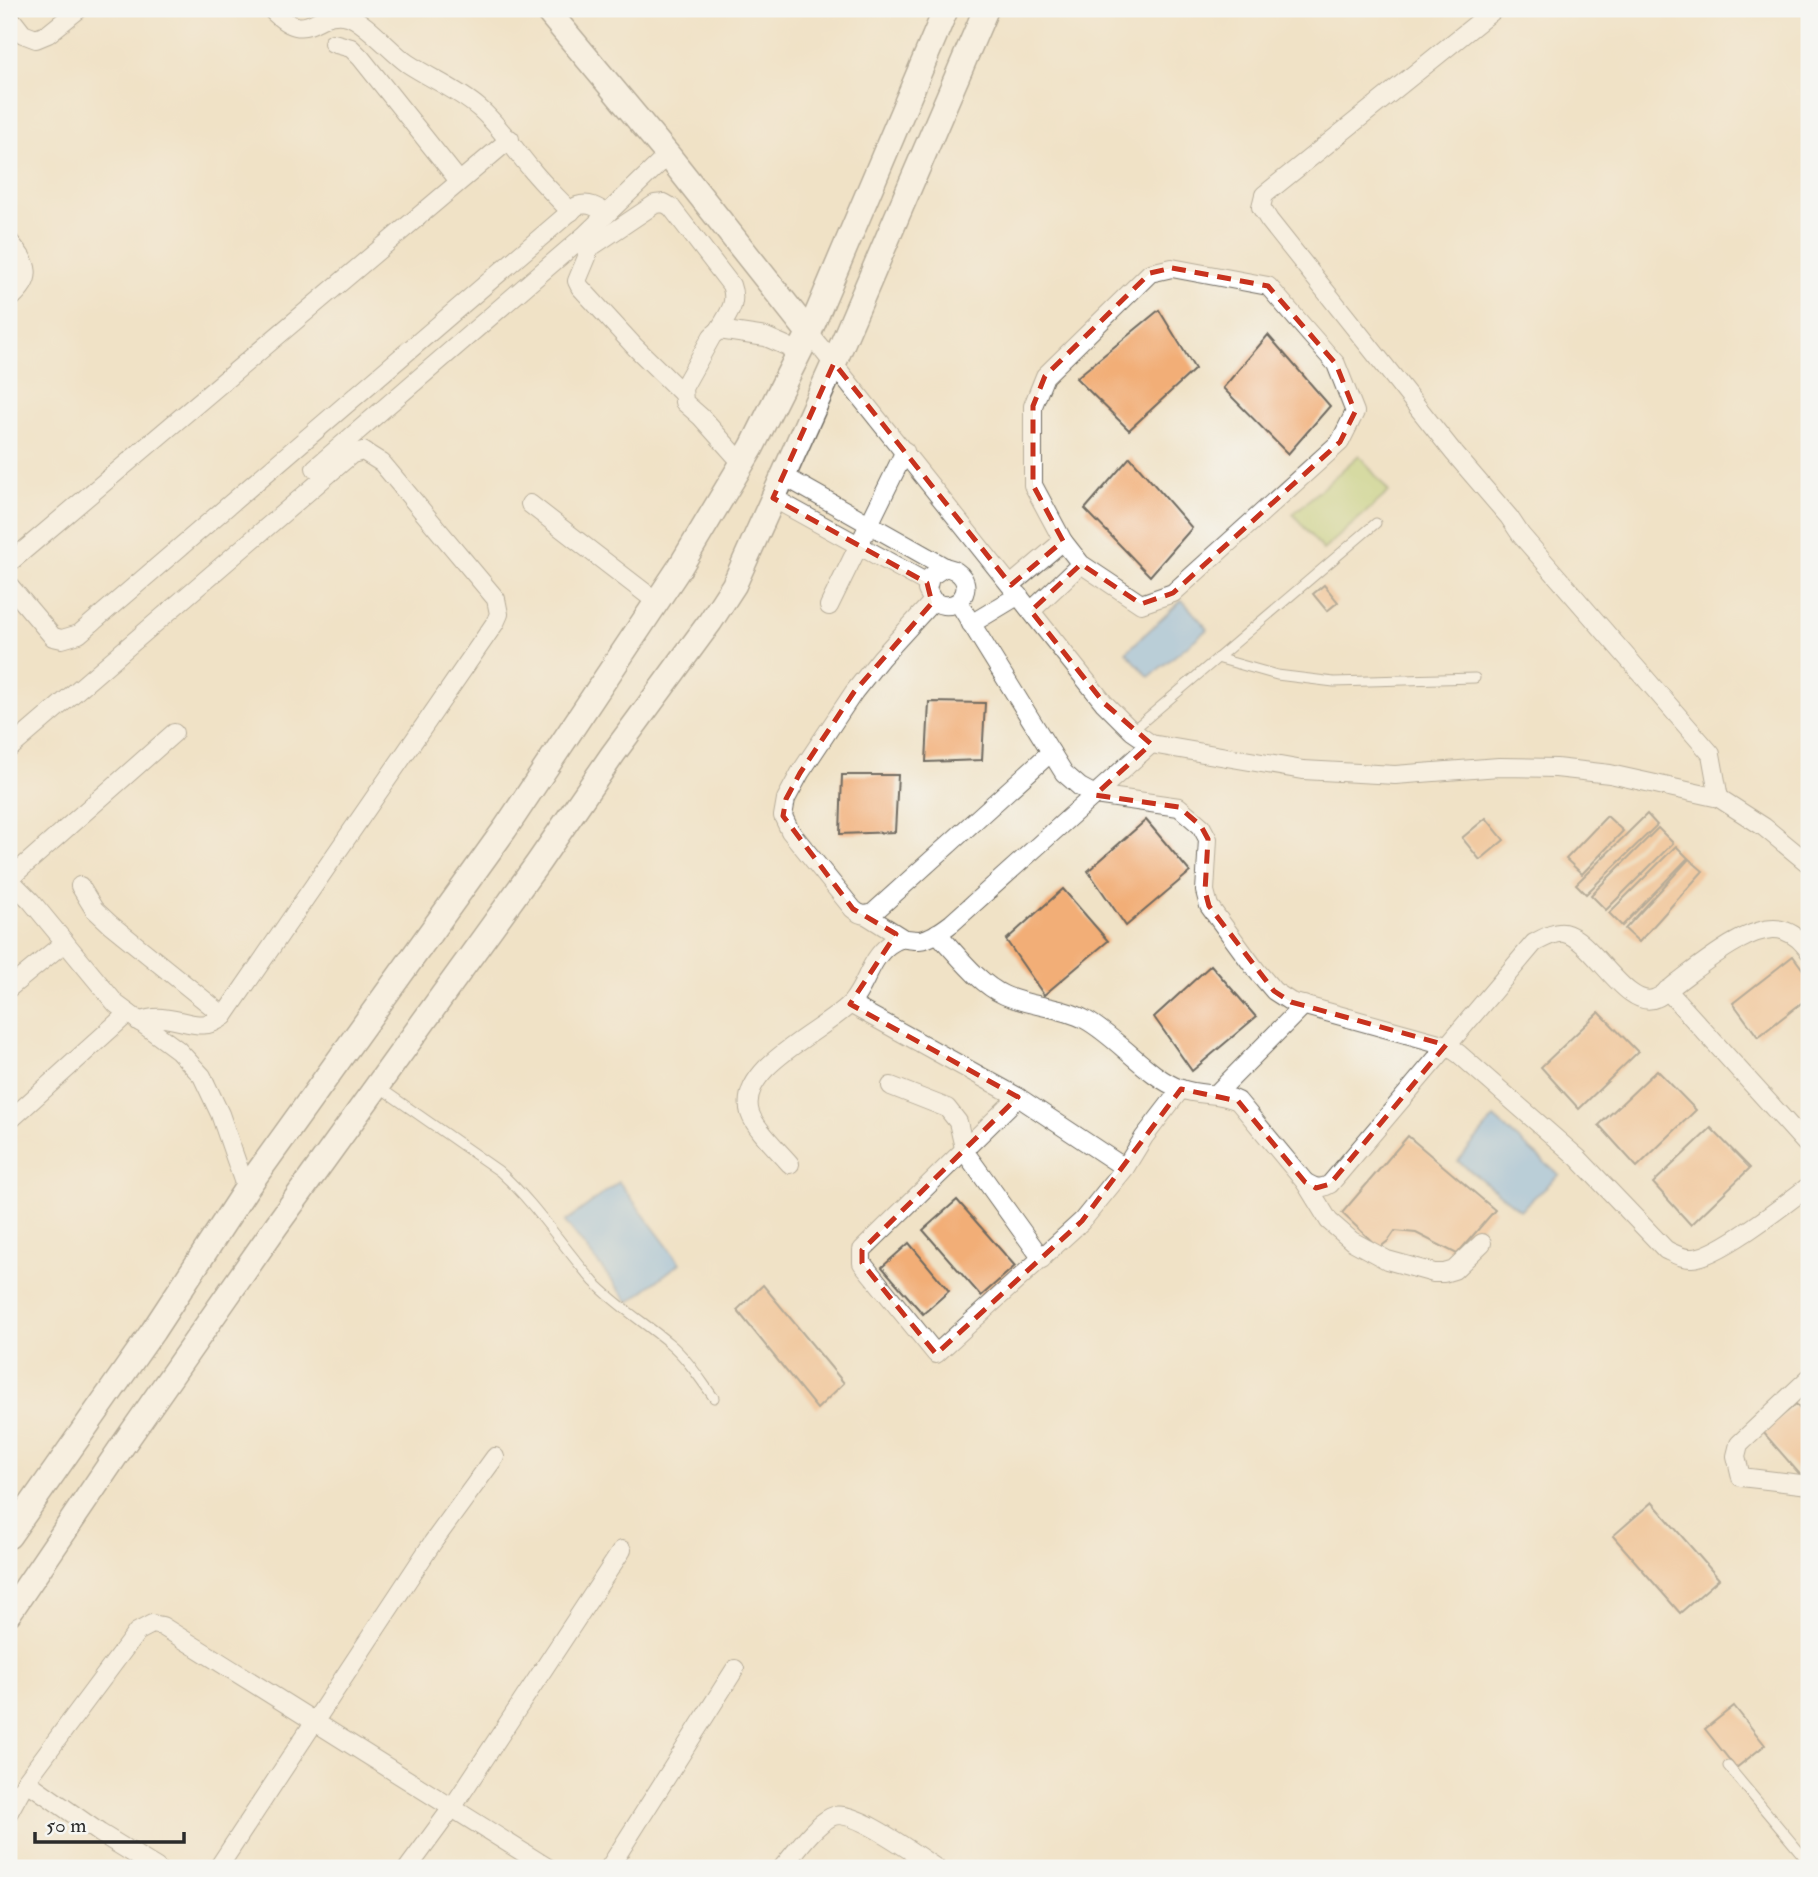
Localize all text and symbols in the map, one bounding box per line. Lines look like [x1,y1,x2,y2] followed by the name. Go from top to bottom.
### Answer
[35,1800,184,1844] scale bar
[46,1812,87,1839] text: 50 m

